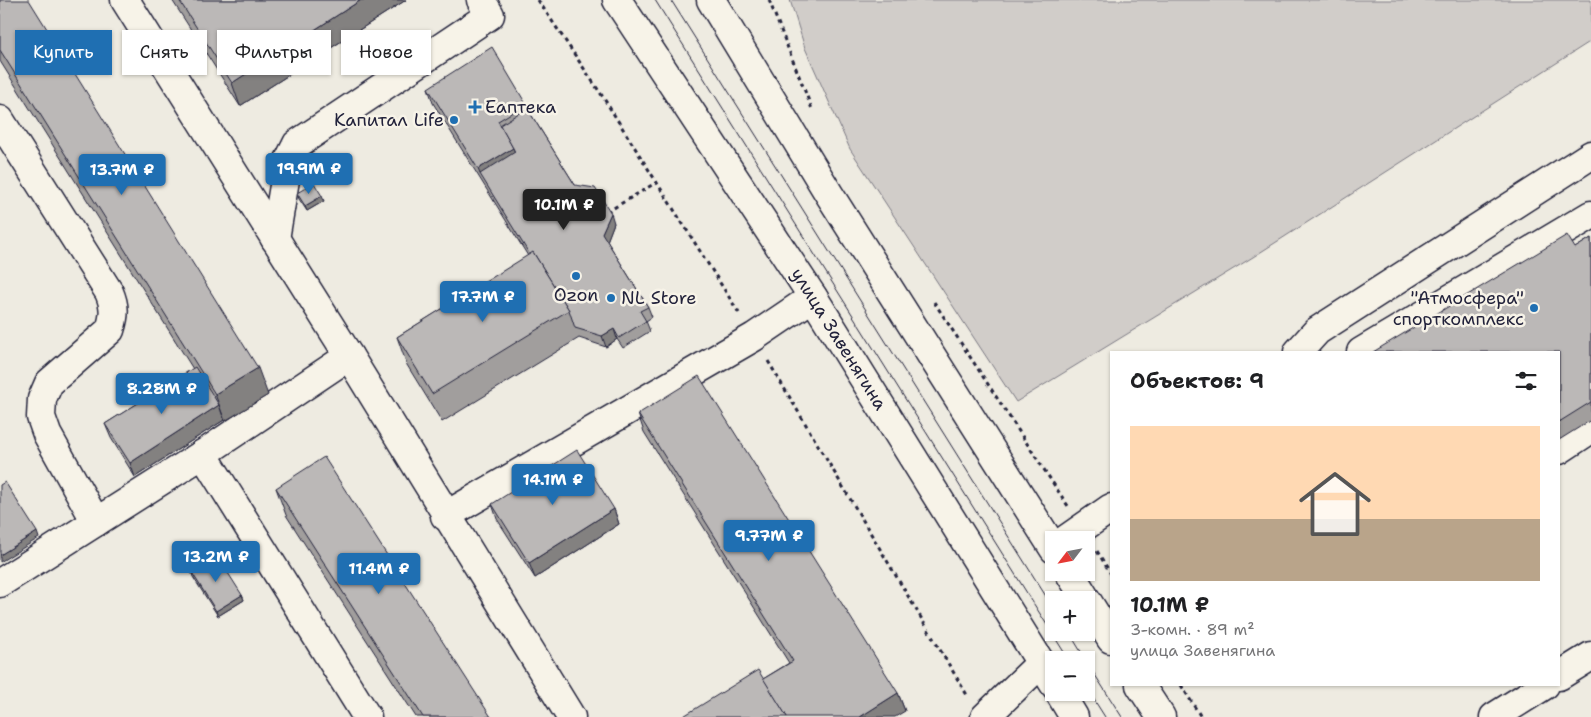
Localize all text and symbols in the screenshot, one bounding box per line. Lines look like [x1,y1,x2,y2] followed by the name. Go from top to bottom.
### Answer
[15,30,112,75] chip: Купить
[122,30,207,75] chip: Снять
[217,30,331,75] chip: Фильтры
[341,30,431,75] chip: Новое
[485,95,556,119] place label: Еаптека
[469,101,481,113] marker: Еаптека
[334,108,444,132] place label: Капитал Life
[448,114,460,126] marker: Капитал Life
[263,152,355,195] pin: 19.9M ₽
[76,154,168,196] pin: 13.7M ₽
[277,158,341,179] text: 19.9M ₽
[90,159,154,180] text: 13.7M ₽
[518,188,610,231] pin: 10.1M ₽
[534,194,594,215] text: 10.1M ₽
[786,263,892,415] street label: улица Завенягина
[570,270,582,282] marker: Ozon
[437,280,529,323] pin: 17.7M ₽
[554,283,598,307] place label: Ozon
[451,286,515,307] text: 17.7M ₽
[621,286,696,310] place label: NL Store
[1393,286,1524,331] place label: "Атмосфера" спорткомплекс
[605,292,617,304] marker: NL Store
[1528,302,1540,314] marker: "Атмосфера" спорткомплекс
[1130,367,1264,395] text: Объектов: 9
[1512,367,1540,395] icon: filters
[116,372,208,415] pin: 8.28M ₽
[127,378,197,399] text: 8.28M ₽
[1290,459,1380,549] icon: home
[507,464,599,506] pin: 14.1M ₽
[523,469,583,490] text: 14.1M ₽
[723,520,815,562] pin: 9.77M ₽
[735,525,803,546] text: 9.77M ₽
[1045,531,1095,581] north arrow
[1045,531,1095,701] map controls
[170,540,262,583] pin: 13.2M ₽
[183,546,249,567] text: 13.2M ₽
[333,552,425,595] pin: 11.4M ₽
[348,558,410,579] text: 11.4M ₽
[1045,591,1095,641] button: +
[1130,591,1209,619] text: 10.1M ₽
[1130,619,1255,640] text: 3-комн. · 89 m²
[1130,640,1275,661] text: улица Завенягина
[1045,651,1095,701] button: −

